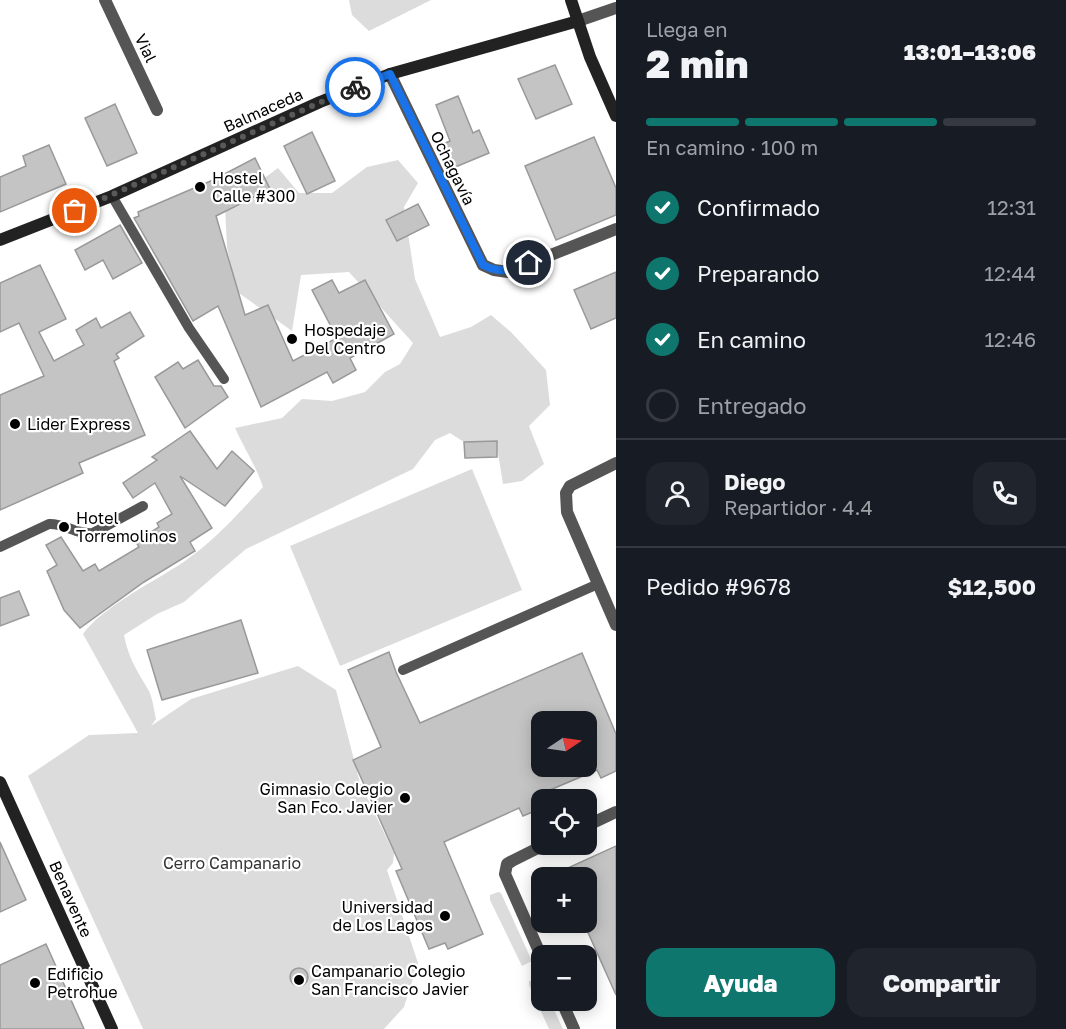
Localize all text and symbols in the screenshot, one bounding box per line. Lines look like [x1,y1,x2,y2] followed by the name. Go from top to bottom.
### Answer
[646,17,728,41] text: Llega en
[131,31,161,65] street label: Vial
[904,38,1036,65] text: 13:01–13:06
[646,40,749,87] text: 2 min
[325,57,385,117] courier
[339,71,372,104] icon: bike
[220,84,306,136] street label: Balmaceda
[426,128,480,208] street label: Ochagavía
[646,135,818,159] text: En camino · 100 m
[212,168,295,206] place label: Hostel Calle #300
[193,180,207,194] marker: Hostel Calle #300
[49,185,100,236] pin
[646,191,679,224] icon: check
[58,194,91,227] icon: bag
[697,194,820,221] text: Confirmado
[987,195,1036,219] text: 12:31
[503,237,554,288] pin
[512,246,545,279] icon: home
[646,257,679,290] icon: check
[697,260,820,287] text: Preparando
[984,261,1036,285] text: 12:44
[304,320,386,358] place label: Hospedaje Del Centro
[646,323,679,356] icon: check
[697,326,806,353] text: En camino
[984,327,1036,351] text: 12:46
[285,332,299,346] marker: Hospedaje Del Centro
[697,392,806,419] text: Entregado
[27,414,131,434] place label: Lider Express
[8,417,22,431] marker: Lider Express
[646,462,709,525] button: person
[973,462,1036,525] button: phone
[724,468,785,495] text: Diego
[724,495,873,519] text: Repartidor · 4.4
[76,508,177,546] place label: Hotel Torremolinos
[57,520,71,534] marker: Hotel Torremolinos
[646,573,791,600] text: Pedido #9678
[947,573,1036,600] text: $12,500
[531,711,597,777] north arrow
[531,711,597,1011] map controls
[260,779,393,817] place label: Gimnasio Colegio San Fco. Javier
[531,789,597,855] button: locate
[398,791,412,805] marker: Gimnasio Colegio San Fco. Javier
[163,853,301,873] park label: Cerro Campanario
[45,858,97,940] street label: Benavente
[531,867,597,933] button: +
[333,897,433,935] place label: Universidad de Los Lagos
[438,909,452,923] marker: Universidad de Los Lagos
[531,945,597,1011] button: −
[646,948,835,1017] button: Ayuda
[847,948,1036,1017] button: Compartir
[311,961,469,999] place label: Campanario Colegio San Francisco Javier
[47,964,117,1002] place label: Edificio Petrohue
[292,973,306,987] marker: Campanario Colegio San Francisco Javier
[28,976,42,990] marker: Edificio Petrohue

